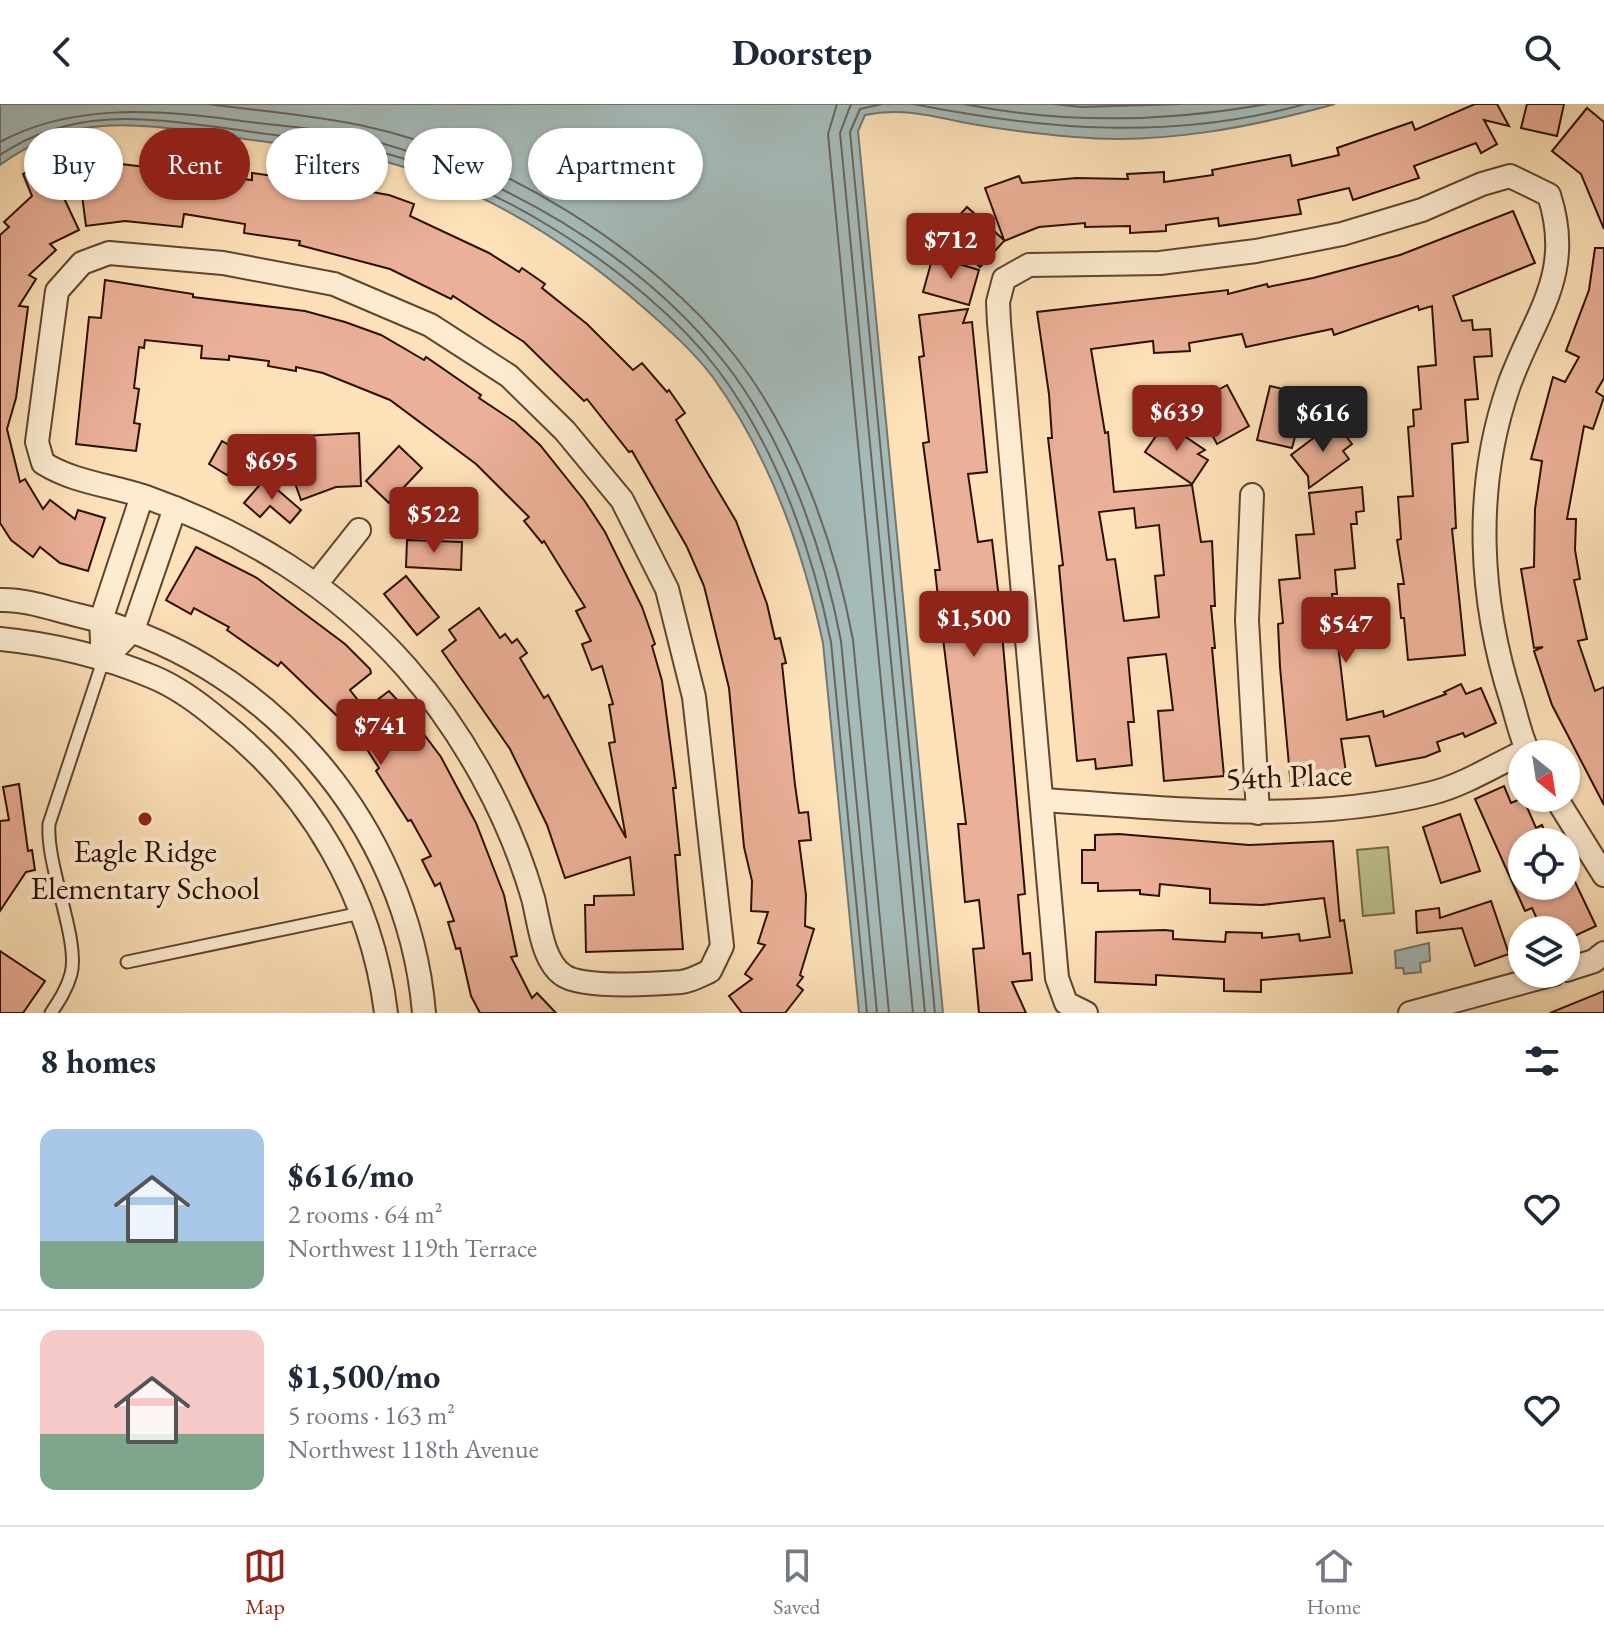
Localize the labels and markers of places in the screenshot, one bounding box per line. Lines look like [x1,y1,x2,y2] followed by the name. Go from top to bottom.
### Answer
[904,213,998,281] pin: $712
[1130,385,1224,453] pin: $639
[1276,386,1370,454] pin: $616
[225,434,319,502] pin: $695
[387,487,481,555] pin: $522
[909,591,1039,659] pin: $1,500
[1299,597,1393,665] pin: $547
[334,699,428,767] pin: $741
[136,810,154,828] marker: Eagle Ridge Elementary School
[30,830,260,909] place label: Eagle Ridge Elementary School

